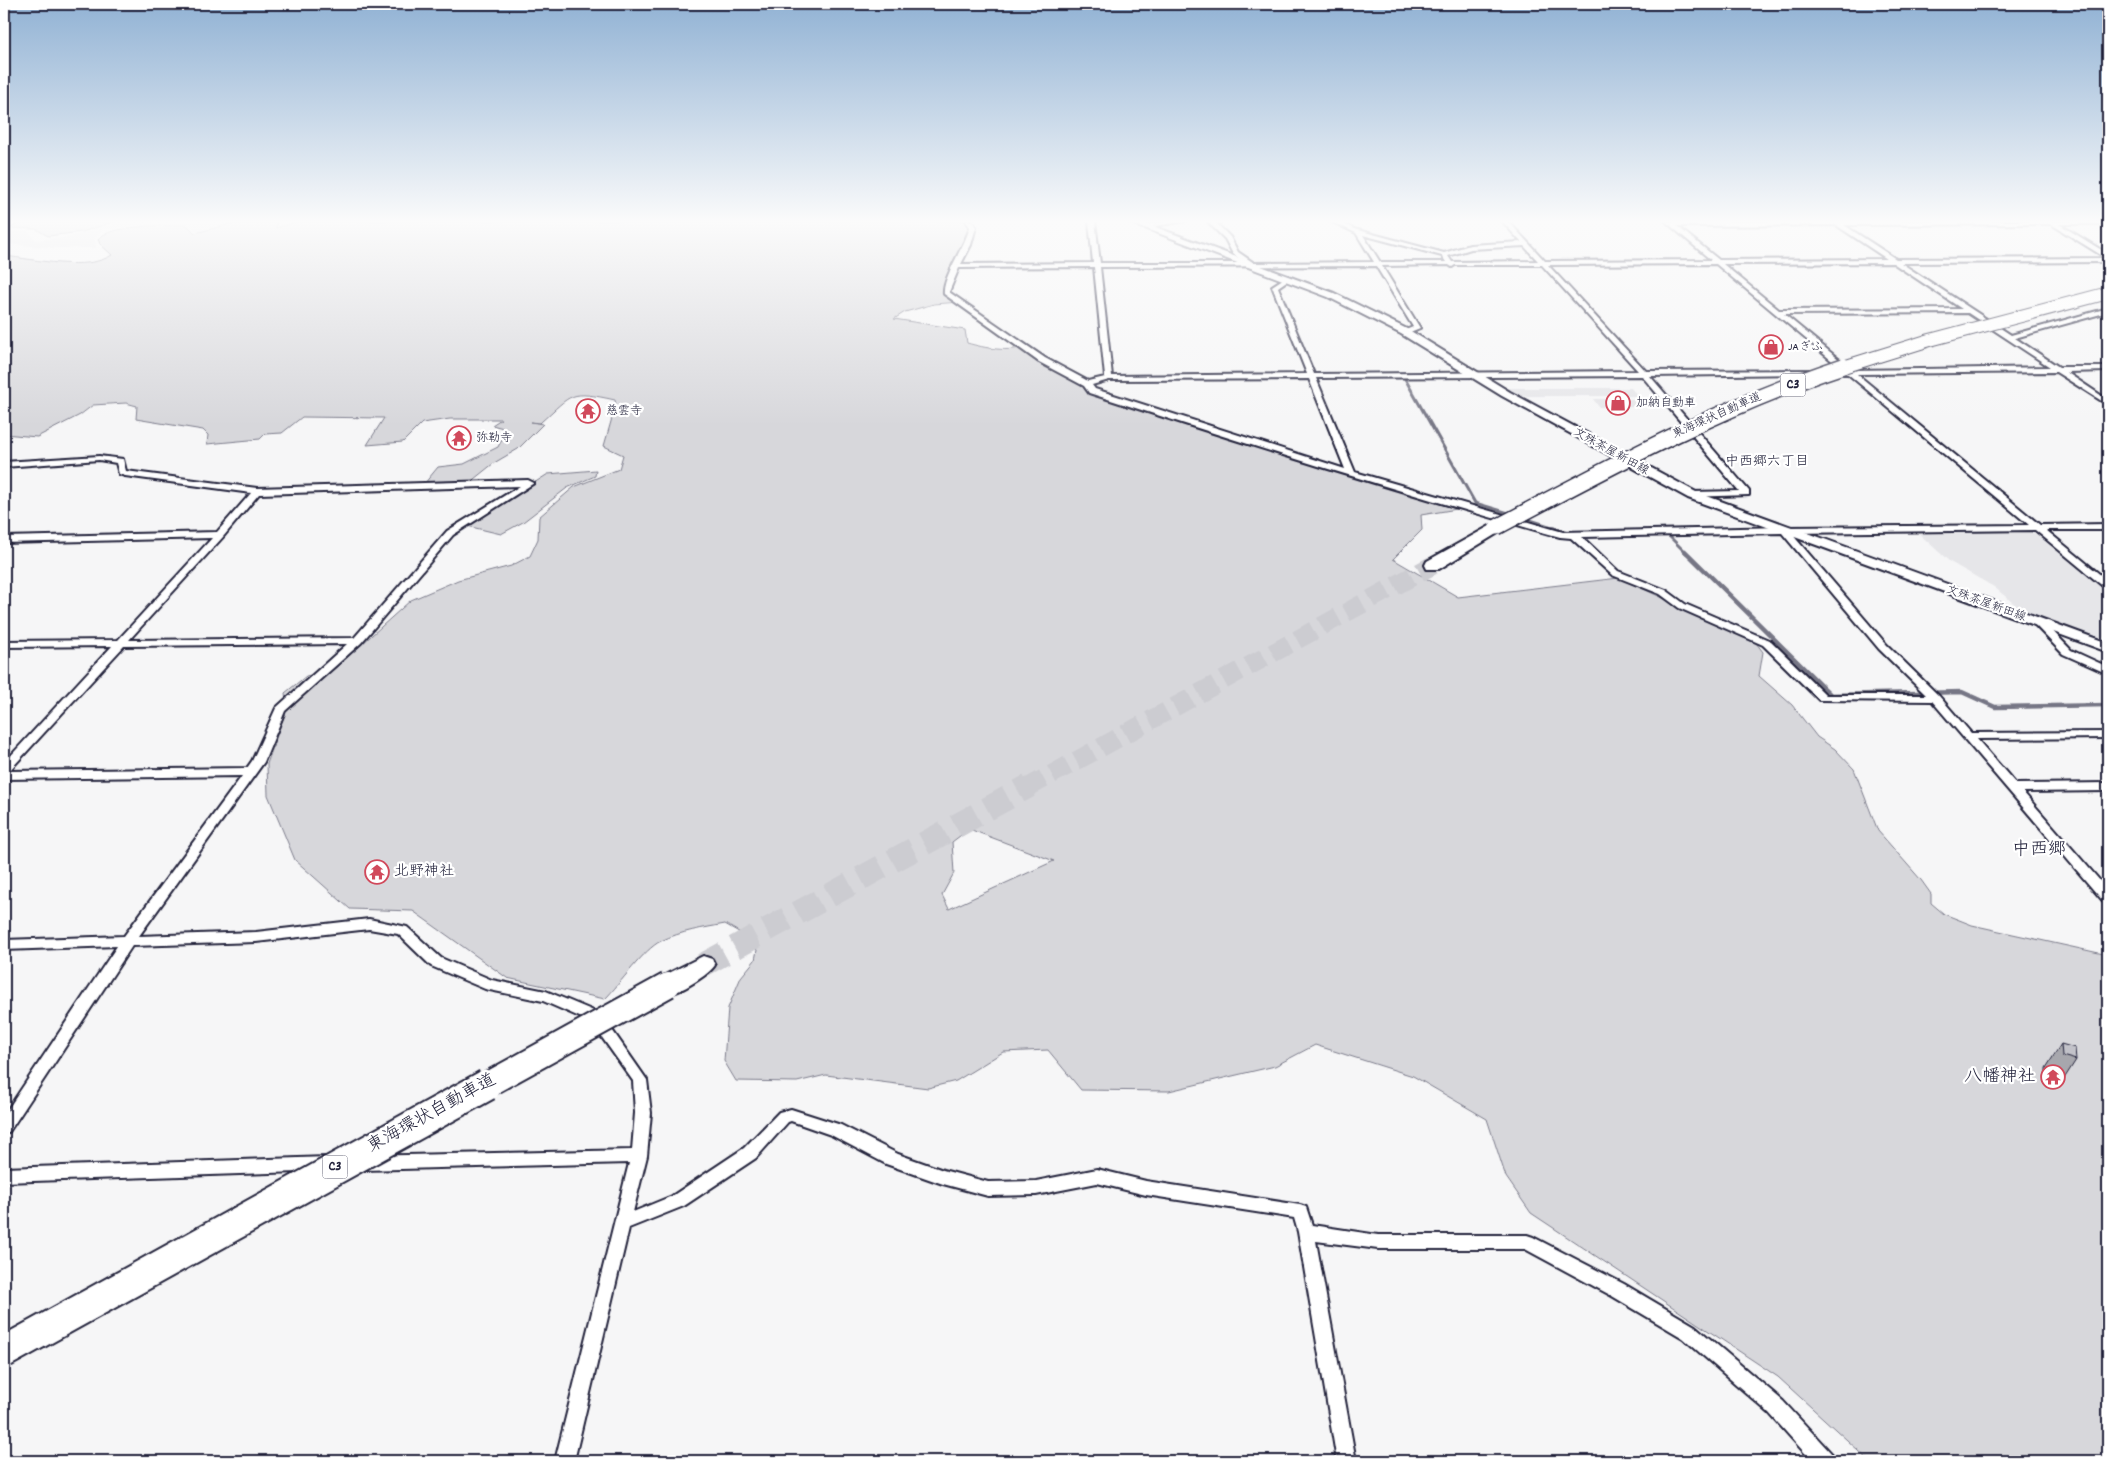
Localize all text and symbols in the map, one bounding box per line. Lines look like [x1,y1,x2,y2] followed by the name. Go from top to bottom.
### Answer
[1758,334,1784,360] shop icon: JAぎふ
[1788,339,1823,356] place label: JAぎふ
[1780,374,1806,396] road number: C3
[1670,389,1764,443] street label: 東海環状自動車道
[1605,390,1631,416] shop icon: 加納自動車
[1636,395,1696,412] place label: 加納自動車
[575,398,601,424] temple icon: 慈雲寺
[606,403,642,420] place label: 慈雲寺
[1570,424,1652,480] street label: 文殊茶屋新田線
[446,425,472,451] temple icon: 弥勒寺
[476,430,512,447] place label: 弥勒寺
[1725,452,1809,472] district label: 中西郷六丁目
[1944,582,2028,626] street label: 文殊茶屋新田線
[2012,838,2066,863] district label: 中西郷
[364,859,390,885] temple icon: 北野神社
[394,861,454,883] place label: 北野神社
[2040,1064,2066,1090] temple icon: 八幡神社
[1964,1065,2036,1090] place label: 八幡神社
[363,1068,501,1160] street label: 東海環状自動車道
[322,1156,348,1178] road number: C3

